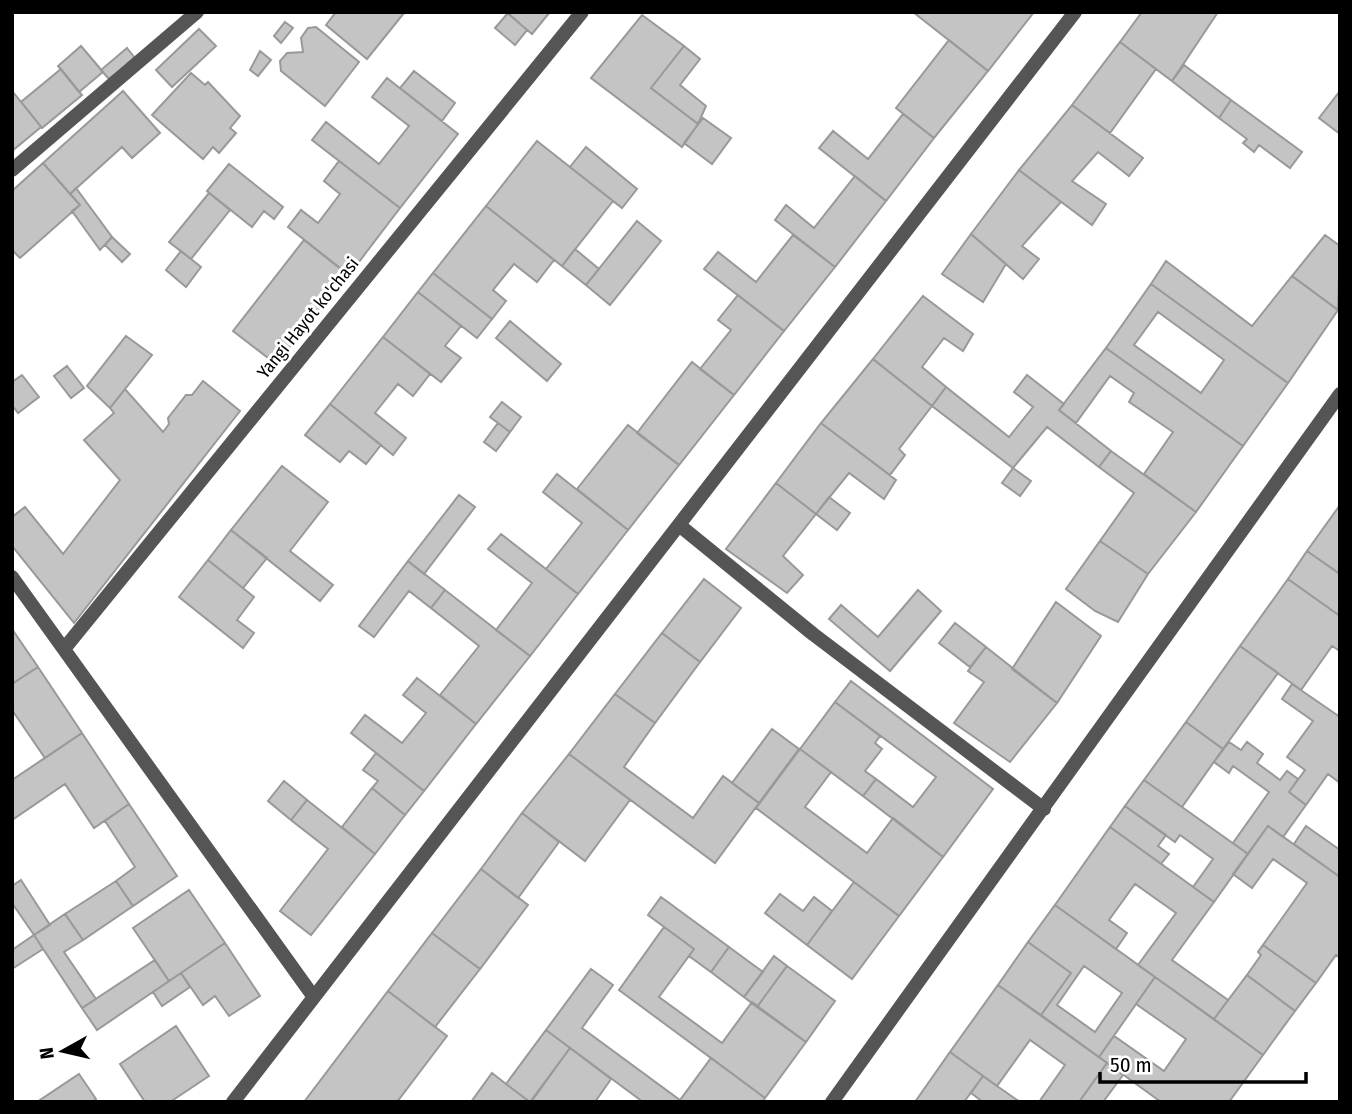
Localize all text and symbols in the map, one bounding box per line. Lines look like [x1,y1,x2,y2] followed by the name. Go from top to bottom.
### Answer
[253,253,363,383] street label: Yangi Hayot ko'chasi
[28,1016,98,1086] north arrow
[1100,1040,1306,1084] scale bar
[34,1046,59,1061] text: N
[1110,1052,1152,1078] text: 50 m

